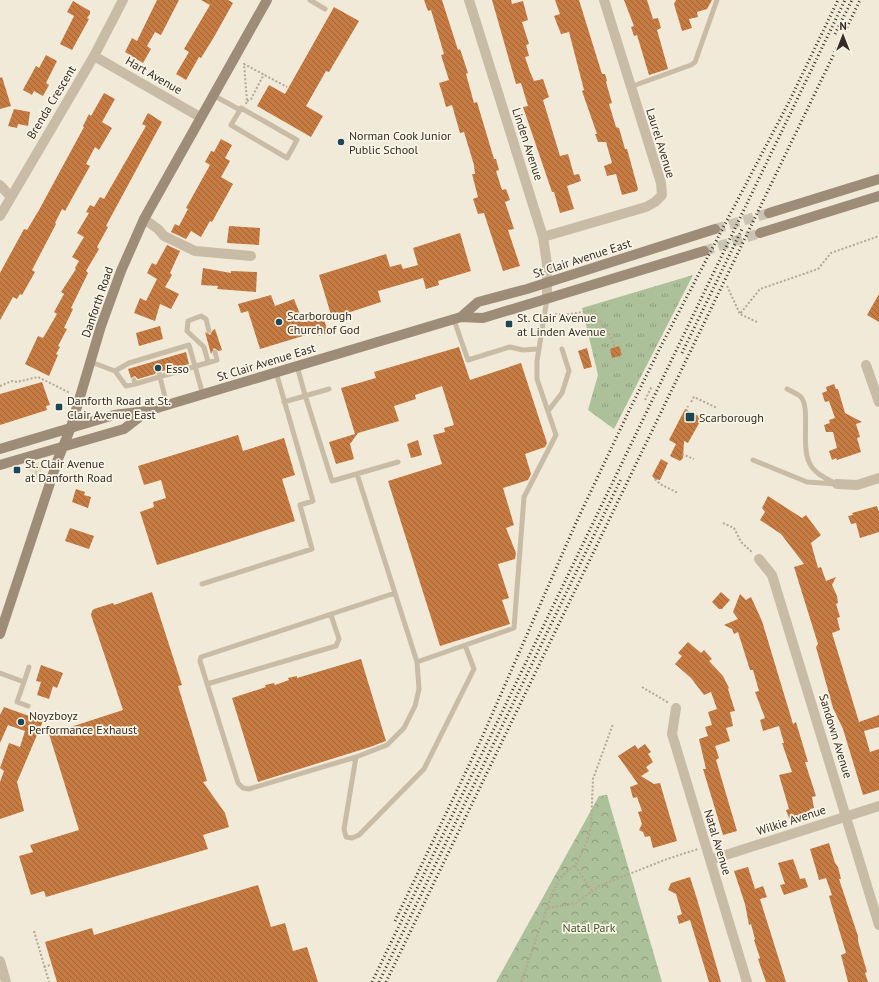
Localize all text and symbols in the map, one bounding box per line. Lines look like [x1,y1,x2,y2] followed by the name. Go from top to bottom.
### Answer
[823,16,863,56] north arrow
[839,19,847,33] text: N
[123,53,185,97] street label: Hart Avenue
[23,63,79,141] street label: Brenda Crescent
[509,106,547,182] street label: Linden Avenue
[643,106,679,180] street label: Laurel Avenue
[349,128,451,157] place label: Norman Cook Junior Public School
[336,137,346,147] marker: Norman Cook Junior Public School
[531,235,633,281] street label: St Clair Avenue East
[78,264,116,340] street label: Danforth Road
[287,308,360,337] place label: Scarborough Church of God
[517,310,606,339] place label: St. Clair Avenue at Linden Avenue
[274,317,284,327] marker: Scarborough Church of God
[504,319,514,329] marker: St. Clair Avenue at Linden Avenue
[215,340,317,384] street label: St Clair Avenue East
[166,361,189,376] place label: Esso
[153,363,163,373] marker: Esso
[67,393,171,422] place label: Danforth Road at St. Clair Avenue East
[54,402,64,412] marker: Danforth Road at St. Clair Avenue East
[699,410,764,425] place label: Scarborough
[684,411,696,423] marker: Scarborough
[25,456,112,485] place label: St. Clair Avenue at Danforth Road
[12,465,22,475] marker: St. Clair Avenue at Danforth Road
[816,692,856,780] street label: Sandown Avenue
[29,708,137,737] place label: Noyzboyz Performance Exhaust
[16,717,26,727] marker: Noyzboyz Performance Exhaust
[754,802,828,838] street label: Wilkie Avenue
[701,807,735,877] street label: Natal Avenue
[563,920,616,935] park label: Natal Park

